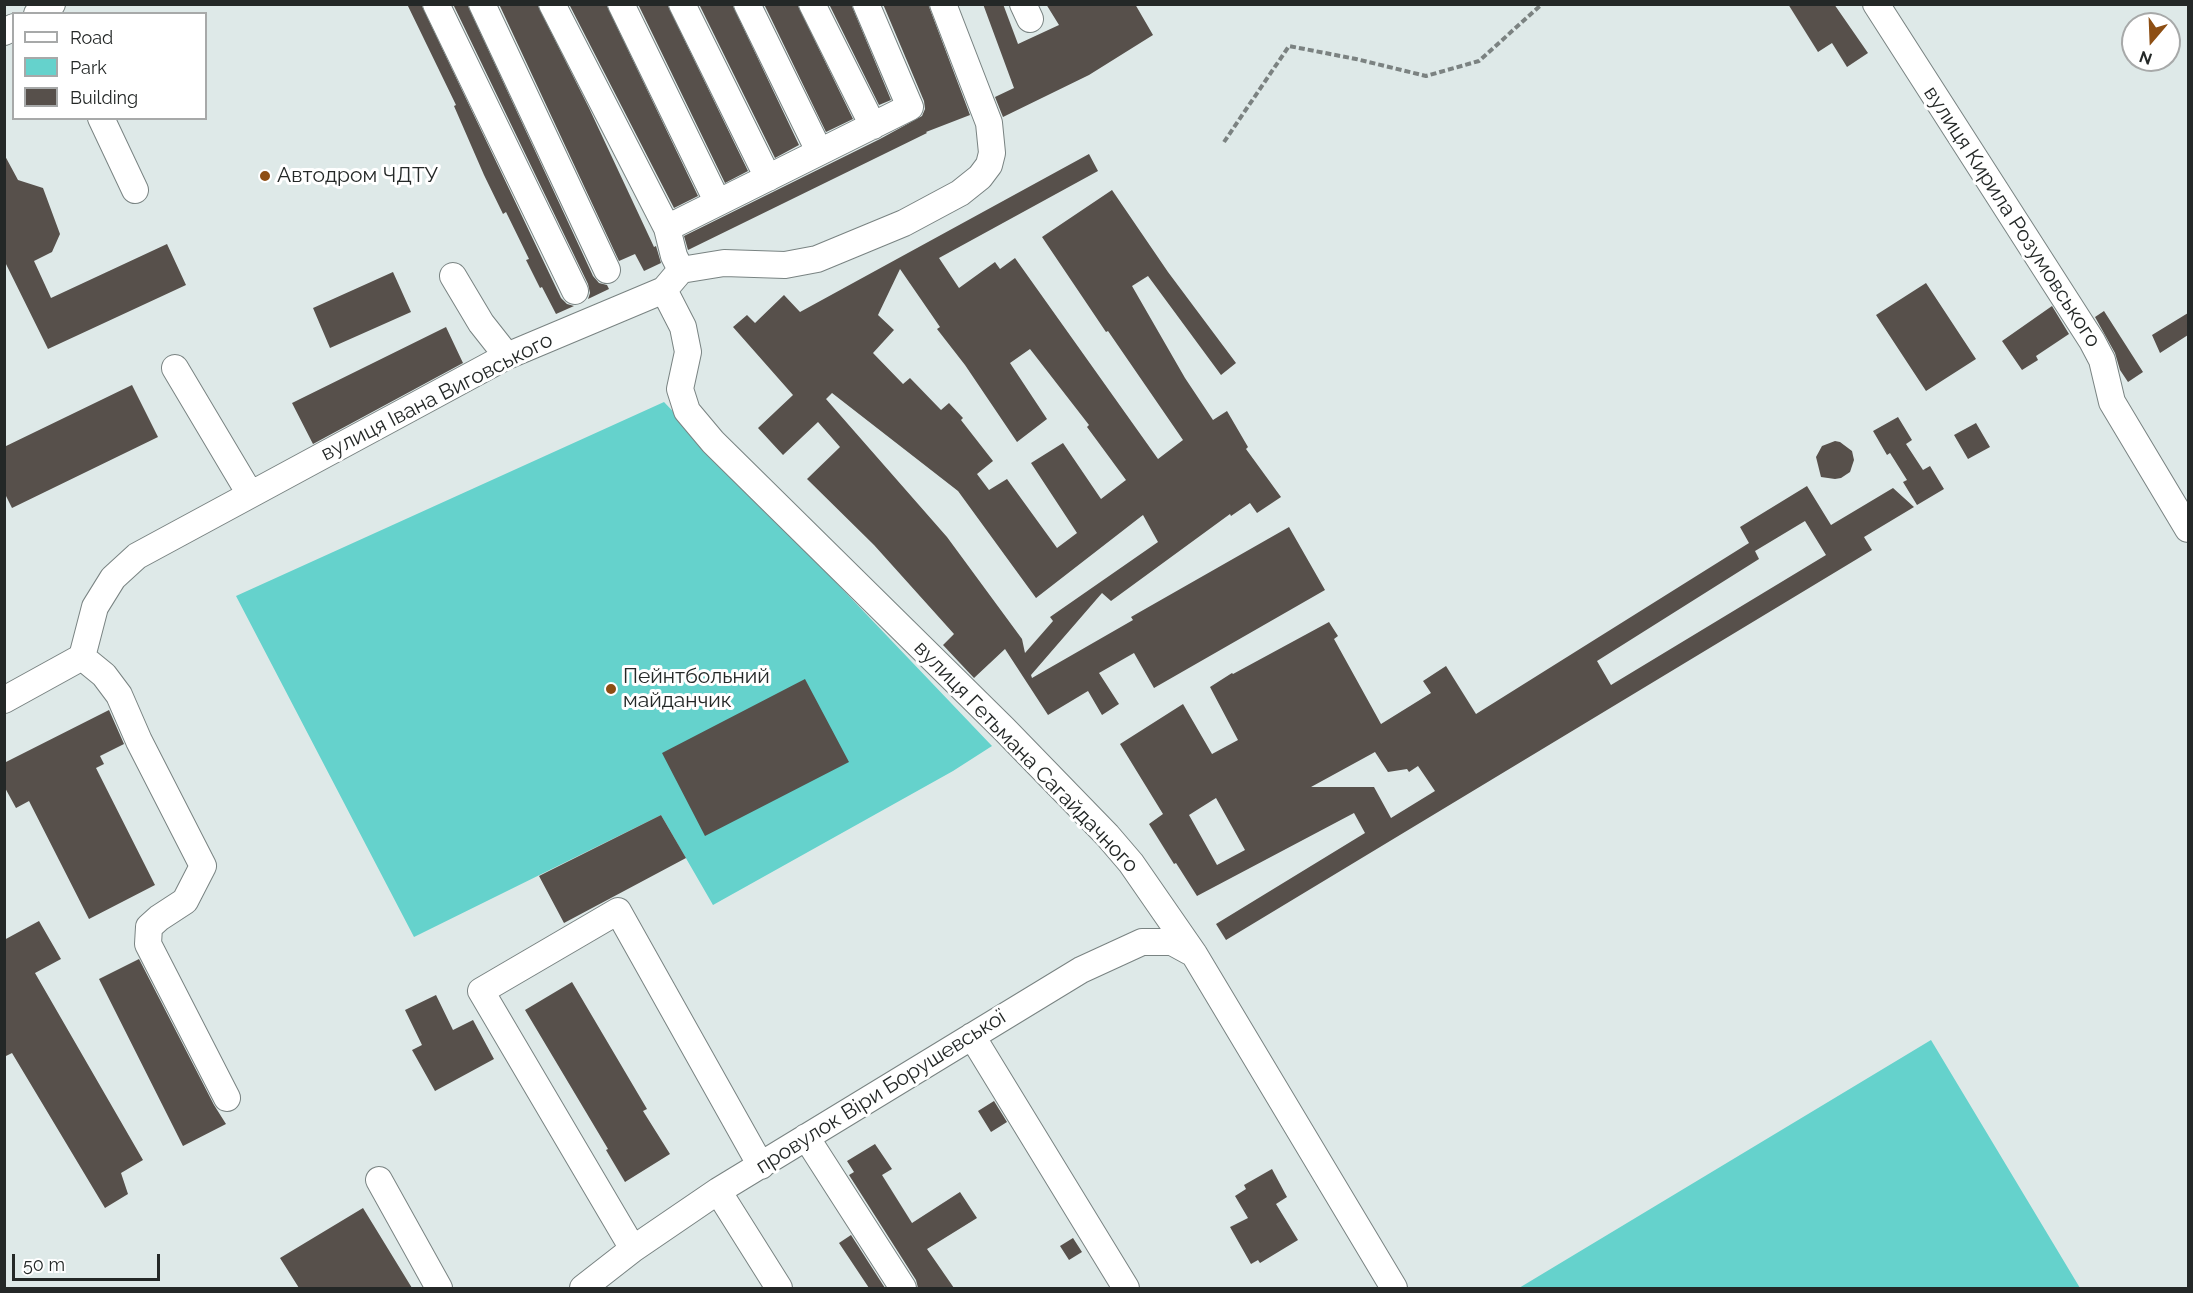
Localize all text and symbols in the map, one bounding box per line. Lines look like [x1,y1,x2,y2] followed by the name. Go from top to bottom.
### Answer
[12,12,207,120] legend
[2121,12,2181,72] north arrow
[70,27,113,48] text: Road
[2137,47,2154,69] text: N
[70,57,107,78] text: Park
[1918,82,2106,352] street label: вулиця Кирила Розумовського
[70,87,138,108] text: Building
[277,163,438,189] place label: Автодром ЧДТУ
[258,169,272,183] marker: Автодром ЧДТУ
[317,328,557,466] street label: вулиця Івана Виговського
[908,636,1144,878] street label: вулиця Гетьмана Сагайдачного
[623,664,770,714] place label: Пейнтбольний майданчик
[604,682,618,696] marker: Пейнтбольний майданчик
[751,1005,1011,1179] street label: провулок Віри Борушевської
[15,1242,164,1280] scale bar
[23,1254,65,1275] text: 50 m

